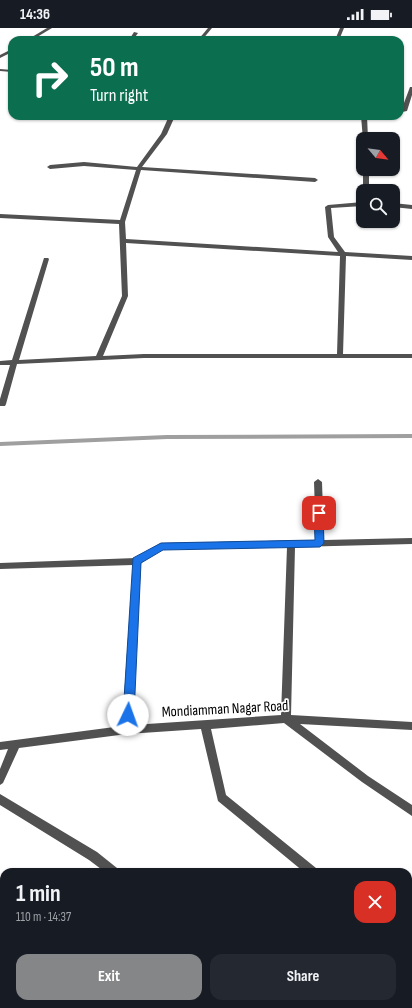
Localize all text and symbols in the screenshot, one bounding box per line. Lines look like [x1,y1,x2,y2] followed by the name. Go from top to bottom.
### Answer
[20,5,50,24] text: 14:36
[90,51,139,84] text: 50 m
[24,52,76,104] icon: right
[90,85,148,106] text: Turn right
[356,132,400,176] north arrow
[356,132,400,228] map controls
[356,184,400,228] button: search
[302,496,336,530] pin
[308,502,330,524] icon: arrive
[107,694,149,736] position arrow
[161,696,289,722] street label: Mondiamman Nagar Road
[16,879,61,908] text: 1 min
[354,881,396,923] button: close
[16,909,71,925] text: 110 m · 14:37
[16,954,202,1000] button: Exit
[210,954,396,1000] button: Share

